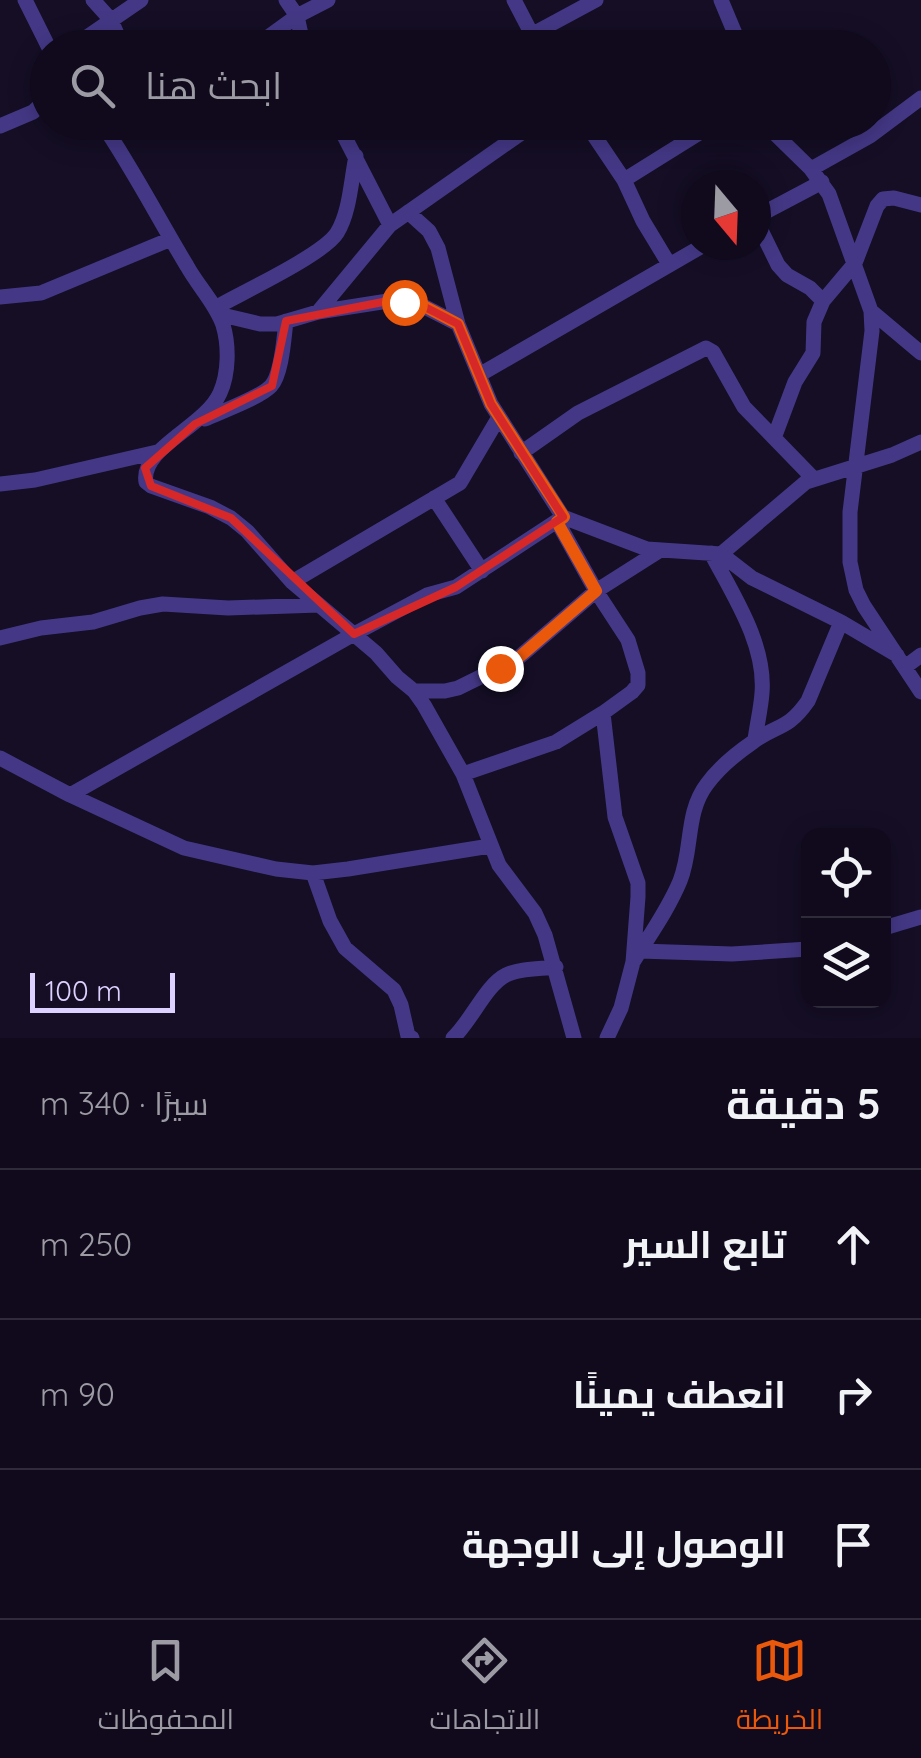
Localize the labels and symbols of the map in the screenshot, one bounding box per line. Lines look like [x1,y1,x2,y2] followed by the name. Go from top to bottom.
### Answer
[681,170,771,260] north arrow
[382,280,428,326] route start
[478,646,524,692] route end
[30,968,175,1013] scale bar

